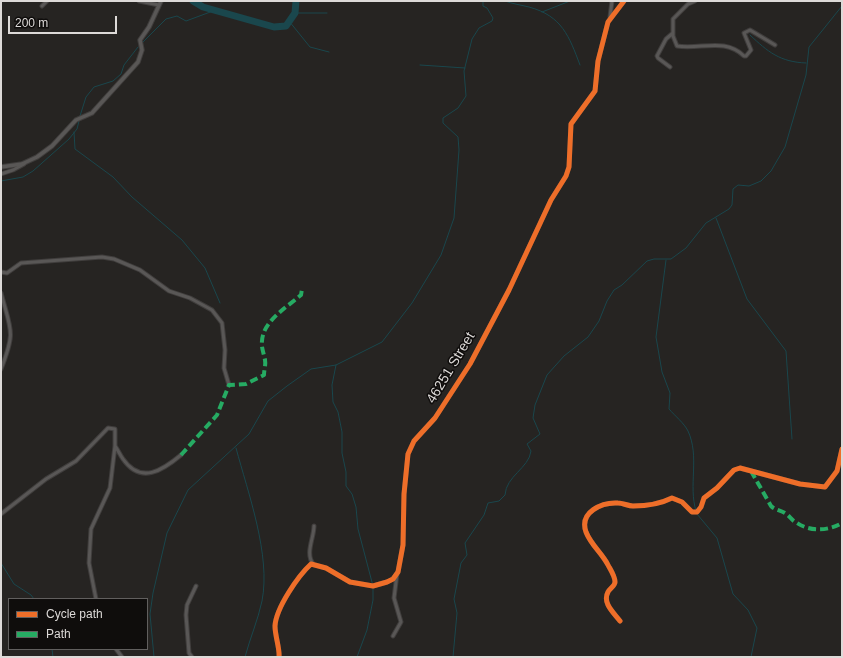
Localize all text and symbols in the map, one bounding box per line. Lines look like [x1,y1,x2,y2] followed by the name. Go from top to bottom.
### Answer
[10,8,119,34] scale bar
[15,16,48,30] text: 200 m
[423,329,479,407] street label: 46251 Street
[8,598,148,650] legend
[46,607,103,621] text: Cycle path
[46,627,71,641] text: Path

